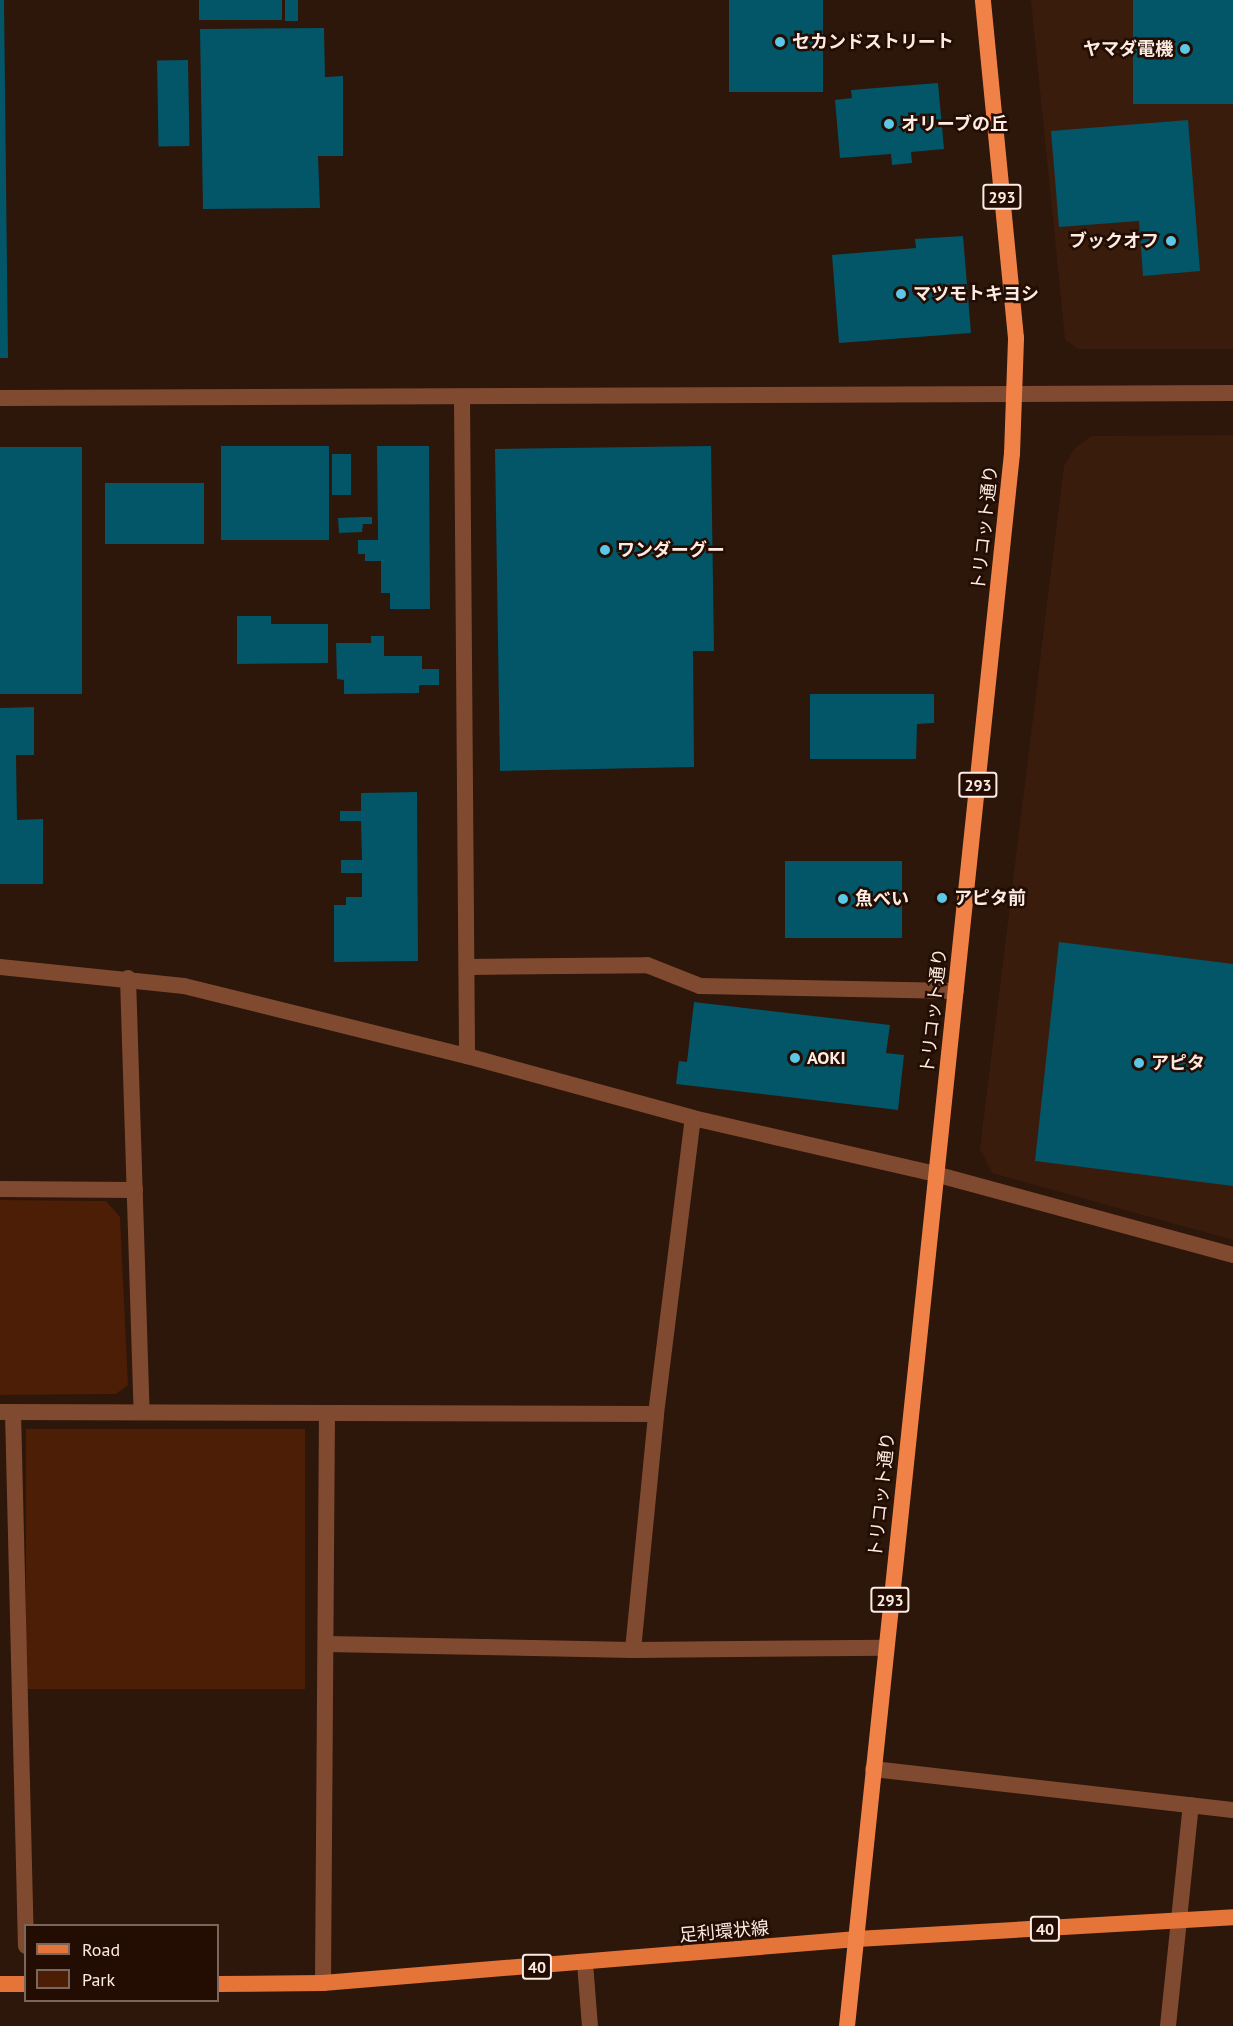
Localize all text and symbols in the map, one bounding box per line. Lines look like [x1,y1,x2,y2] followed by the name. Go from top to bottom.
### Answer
[792,31,954,53] place label: セカンドストリート
[773,35,787,49] marker: セカンドストリート
[1083,38,1173,60] place label: ヤマダ電機
[1178,42,1192,56] marker: ヤマダ電機
[901,113,1009,135] place label: オリーブの丘
[882,117,896,131] marker: オリーブの丘
[981,184,1023,210] road number: 293
[1069,230,1159,252] place label: ブックオフ
[1164,234,1178,248] marker: ブックオフ
[913,283,1039,305] place label: マツモトキヨシ
[894,287,908,301] marker: マツモトキヨシ
[968,464,1002,592] street label: トリコット通り
[617,539,725,561] place label: ワンダーグー
[598,543,612,557] marker: ワンダーグー
[957,772,999,798] road number: 293
[954,887,1026,909] place label: アピタ前
[855,888,909,910] place label: 魚べい
[935,891,949,905] marker: アピタ前
[836,892,850,906] marker: 魚べい
[917,947,951,1075] street label: トリコット通り
[807,1047,846,1069] place label: AOKI
[788,1051,802,1065] marker: AOKI
[1151,1052,1205,1074] place label: アピタ
[1132,1056,1146,1070] marker: アピタ
[865,1431,899,1559] street label: トリコット通り
[869,1587,911,1613] road number: 293
[1028,1916,1062,1942] road number: 40
[678,1917,770,1947] street label: 足利環状線
[24,1924,219,2002] legend
[82,1938,120,1961] text: Road
[520,1954,554,1980] road number: 40
[82,1968,115,1991] text: Park

